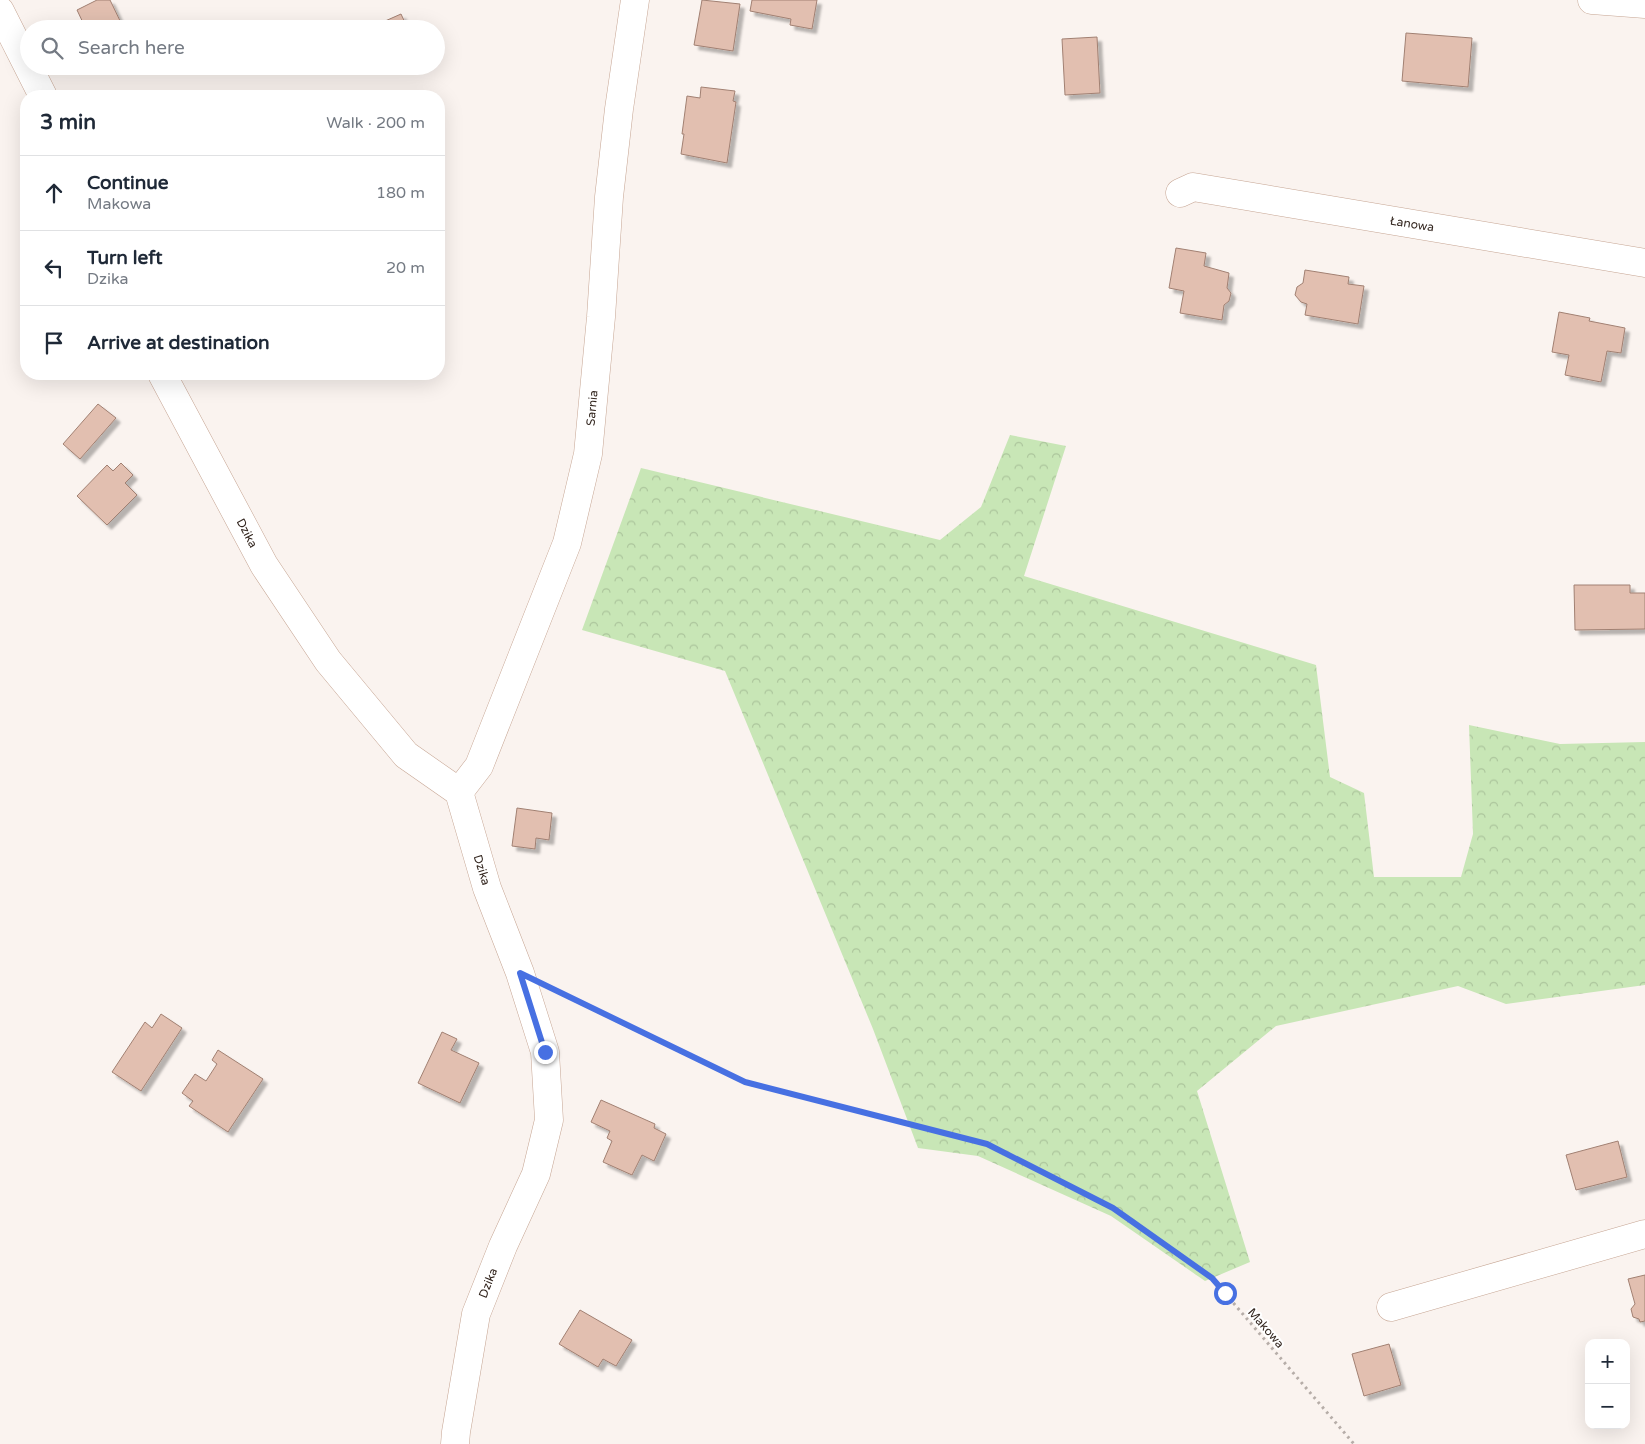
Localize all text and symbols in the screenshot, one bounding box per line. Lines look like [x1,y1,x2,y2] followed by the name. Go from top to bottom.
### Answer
[20,20,445,75] search box
[38,34,66,62] icon: search
[78,37,185,59] text: Search here
[40,110,96,135] text: 3 min
[326,113,425,133] text: Walk · 200 m
[87,172,169,194] text: Continue
[40,179,68,207] icon: ahead
[376,183,425,203] text: 180 m
[87,194,151,214] text: Makowa
[1389,214,1435,234] street label: Łanowa
[87,247,163,269] text: Turn left
[40,254,68,282] icon: left
[386,258,425,278] text: 20 m
[87,269,129,289] text: Dzika
[40,329,68,357] icon: arrive
[87,332,270,354] text: Arrive at destination
[583,390,601,426] street label: Sarnia
[234,516,260,550] street label: Dzika
[471,853,493,887] street label: Dzika
[534,1041,557,1064] route end
[476,1266,500,1300] street label: Dzika
[1214,1282,1237,1305] route start
[1245,1305,1287,1351] street label: Makowa
[1585,1339,1630,1429] map controls
[1585,1339,1630,1384] button: +
[1585,1384,1630,1429] button: −

